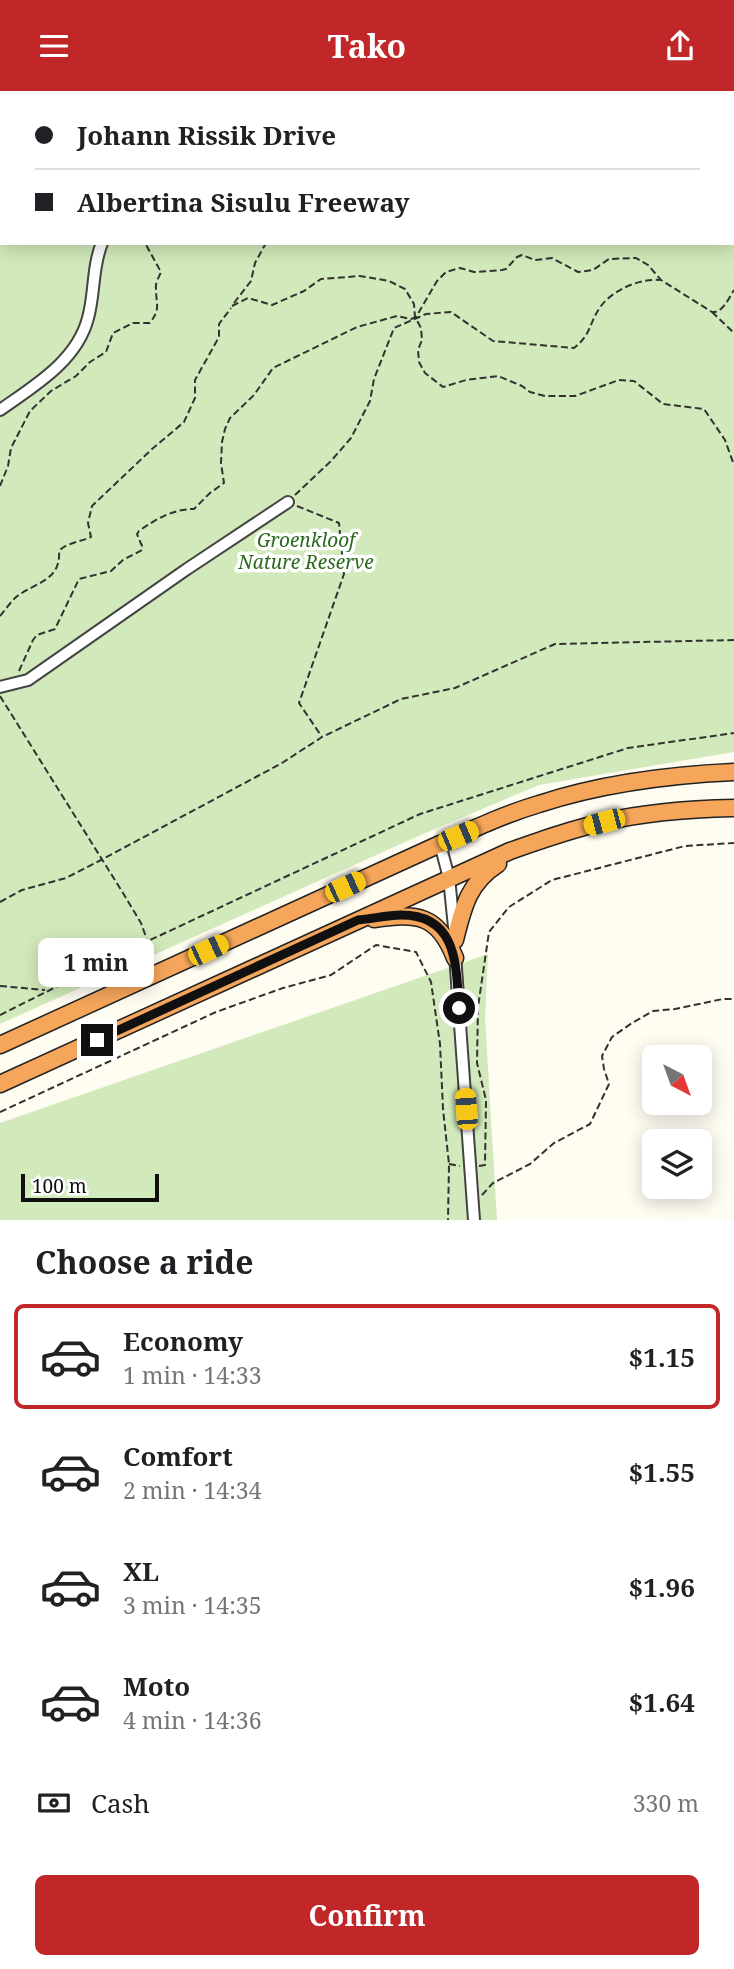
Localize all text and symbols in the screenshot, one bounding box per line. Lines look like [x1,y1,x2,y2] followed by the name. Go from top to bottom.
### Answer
[328,24,406,67] text: Tako
[35,27,73,65] icon: menu
[661,27,699,65] icon: share
[77,117,336,153] text: Johann Rissik Drive
[77,184,410,220] text: Albertina Sisulu Freeway
[237,527,374,575] park label: Groenkloof Nature Reserve
[581,806,628,838] car
[435,818,482,854] car
[322,869,369,905] car
[185,932,232,968] car
[39,939,155,988] callout: 1 min
[63,946,129,978] text: 1 min
[443,992,475,1024] route start
[81,1024,113,1056] route end
[642,1045,712,1115] north arrow
[642,1045,712,1199] map controls
[455,1087,478,1131] car
[642,1129,712,1199] button: layers
[21,1171,159,1203] scale bar
[32,1173,87,1199] text: 100 m
[35,1240,254,1283] text: Choose a ride
[123,1323,243,1359] text: Economy
[39,1325,102,1388] icon: car
[629,1339,695,1375] text: $1.15
[123,1359,261,1391] text: 1 min · 14:33
[123,1438,233,1474] text: Comfort
[39,1440,102,1503] icon: car
[629,1454,695,1490] text: $1.55
[123,1474,261,1506] text: 2 min · 14:34
[123,1553,159,1589] text: XL
[39,1555,102,1618] icon: car
[629,1569,695,1605] text: $1.96
[123,1589,261,1621] text: 3 min · 14:35
[123,1668,190,1704] text: Moto
[39,1670,102,1733] icon: car
[629,1684,695,1720] text: $1.64
[123,1704,261,1736] text: 4 min · 14:36
[35,1784,73,1822] icon: cash
[91,1785,150,1821] text: Cash
[633,1787,699,1819] text: 330 m
[35,1875,699,1955] button: Confirm

